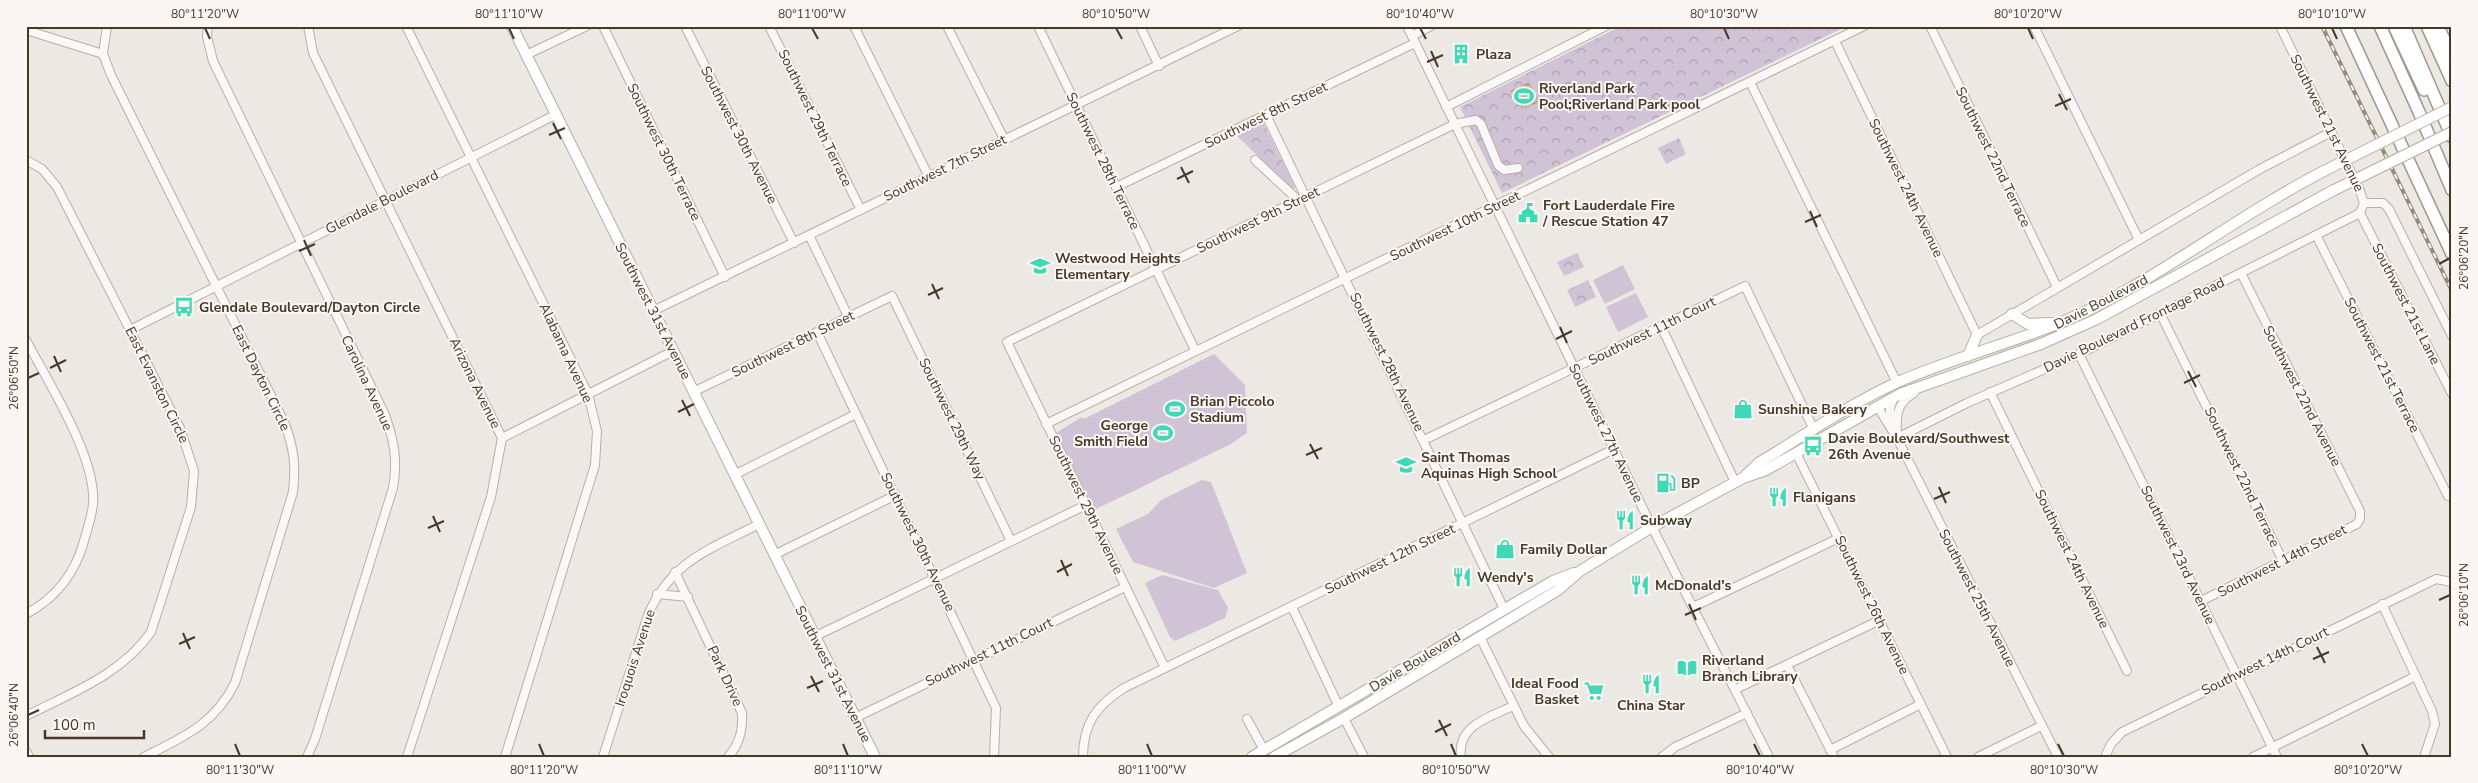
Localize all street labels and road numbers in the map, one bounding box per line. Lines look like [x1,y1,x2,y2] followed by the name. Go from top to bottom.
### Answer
[773,46,857,190] street label: Southwest 29th Terrace
[2285,51,2369,195] street label: Southwest 21st Avenue
[696,63,782,207] street label: Southwest 30th Avenue
[1201,77,1331,153] street label: Southwest 8th Street
[622,80,706,224] street label: Southwest 30th Terrace
[1951,84,2035,230] street label: Southwest 22nd Terrace
[1061,89,1145,233] street label: Southwest 28th Terrace
[1864,115,1948,261] street label: Southwest 24th Avenue
[880,130,1010,206] street label: Southwest 7th Street
[322,165,442,239] street label: Glendale Boulevard
[1193,182,1323,258] street label: Southwest 9th Street
[1387,186,1523,266] street label: Southwest 10th Street
[610,239,696,383] street label: Southwest 31st Avenue
[2367,240,2445,368] street label: Southwest 21st Lane
[2051,270,2151,334] street label: Davie Boulevard
[2040,273,2228,377] street label: Davie Boulevard Frontage Road
[1345,289,1429,435] street label: Southwest 28th Avenue
[1585,292,1719,370] street label: Southwest 11th Court
[2340,294,2424,436] street label: Southwest 21st Terrace
[535,300,597,406] street label: Alabama Avenue
[728,306,858,382] street label: Southwest 8th Street
[227,322,295,434] street label: East Dayton Circle
[2258,322,2346,470] street label: Southwest 22nd Avenue
[121,324,193,446] street label: East Evanston Circle
[337,332,397,434] street label: Carolina Avenue
[445,334,505,432] street label: Arizona Avenue
[914,355,990,484] street label: Southwest 29th Way
[1564,360,1648,506] street label: Southwest 27th Avenue
[2200,404,2284,550] street label: Southwest 22nd Terrace
[1044,432,1128,578] street label: Southwest 29th Avenue
[876,469,960,615] street label: Southwest 30th Avenue
[2136,482,2220,628] street label: Southwest 23rd Avenue
[2030,486,2114,632] street label: Southwest 24th Avenue
[1322,519,1458,599] street label: Southwest 12th Street
[2214,520,2350,602] street label: Southwest 14th Street
[1934,526,2020,670] street label: Southwest 25th Avenue
[1830,532,1914,678] street label: Southwest 26th Avenue
[790,602,876,746] street label: Southwest 31st Avenue
[610,607,660,709] street label: Iroquois Avenue
[922,613,1056,691] street label: Southwest 11th Court
[2198,622,2332,700] street label: Southwest 14th Court
[1366,627,1464,697] street label: Davie Boulevard
[703,643,747,709] street label: Park Drive

